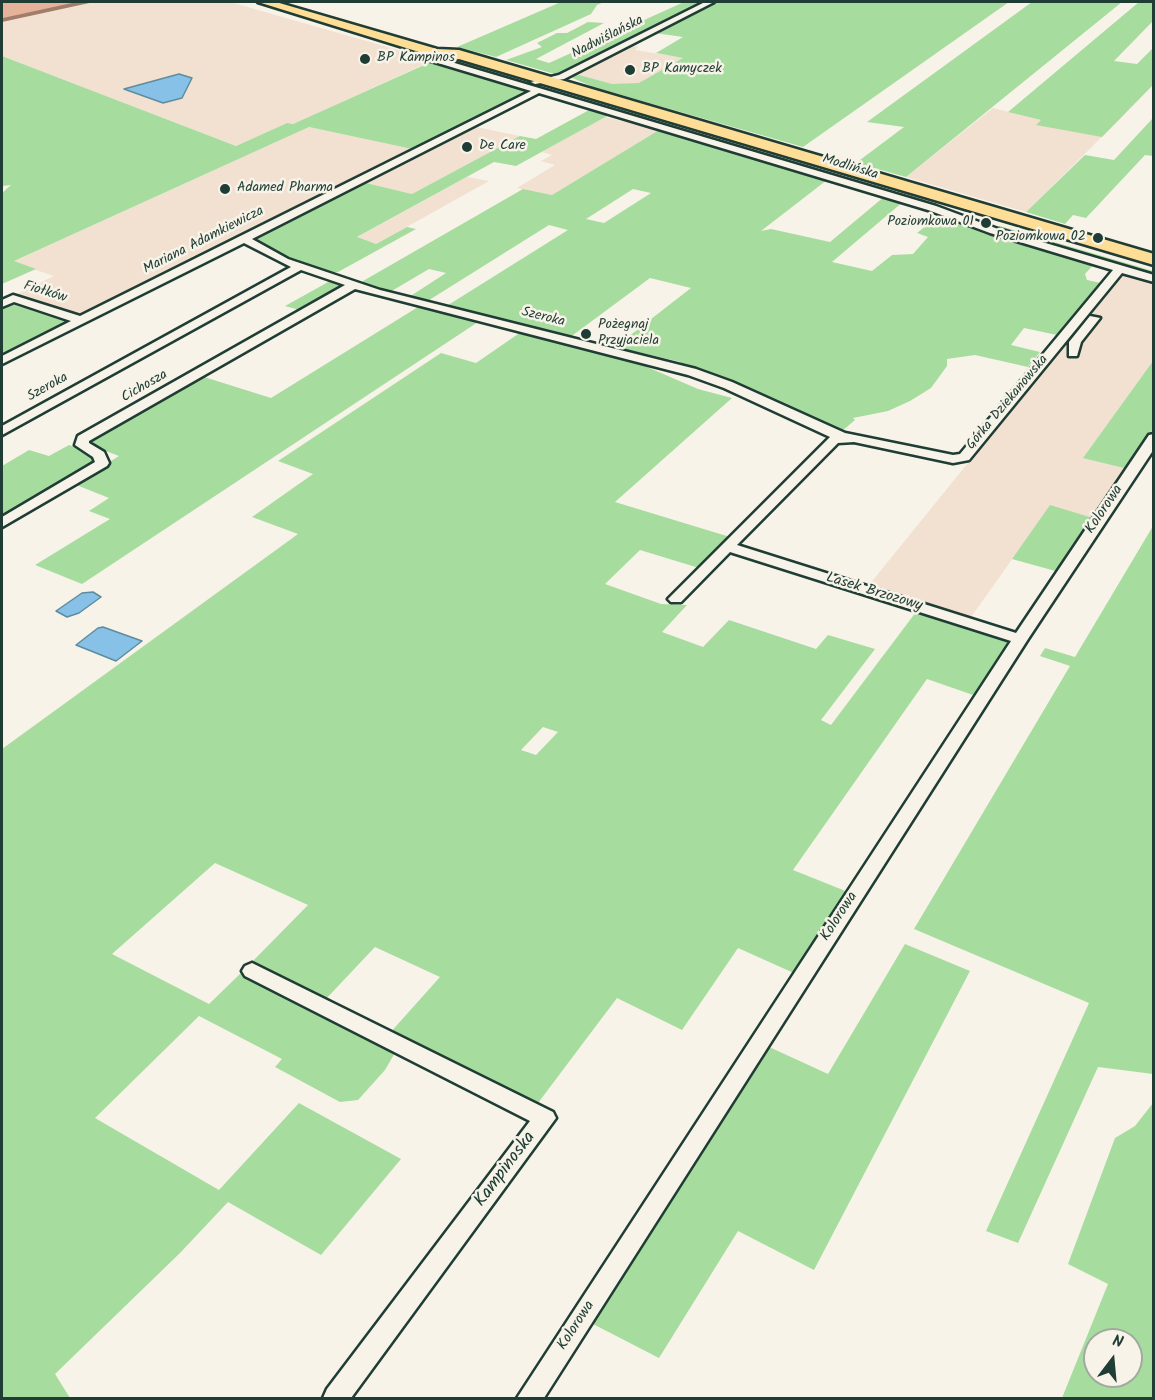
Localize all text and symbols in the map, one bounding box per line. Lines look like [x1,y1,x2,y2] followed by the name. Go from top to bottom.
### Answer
[569,13,647,63] street label: Nadwiślańska
[377,51,455,67] place label: BP Kampinos
[358,52,372,66] marker: BP Kampinos
[642,62,722,78] place label: BP Kamyczek
[623,63,637,77] marker: BP Kamyczek
[479,139,526,155] place label: De Care
[460,140,474,154] marker: De Care
[820,152,880,184] street label: Modlińska
[237,181,333,197] place label: Adamed Pharma
[218,182,232,196] marker: Adamed Pharma
[141,203,267,279] street label: Mariana Adamkiewicza
[887,215,974,231] place label: Poziomkowa 01
[979,216,993,230] marker: Poziomkowa 01
[995,230,1086,246] place label: Poziomkowa 02
[1091,231,1105,245] marker: Poziomkowa 02
[21,278,69,308] street label: Fiołków
[520,305,566,331] street label: Szeroka
[598,318,659,350] place label: Pożegnaj Przyjaciela
[579,327,593,341] marker: Pożegnaj Przyjaciela
[963,352,1053,454] street label: Górka Dziekanowska
[119,367,171,407] street label: Cichosza
[25,370,71,406] street label: Szeroka
[1082,482,1128,538] street label: Kolorowa
[824,570,924,616] street label: Lasek Brzozowy
[817,889,863,945] street label: Kolorowa
[471,1128,541,1212] street label: Kampinoska
[554,1298,600,1354] street label: Kolorowa
[1083,1328,1143,1388] north arrow
[1109,1329,1126,1356] text: N

